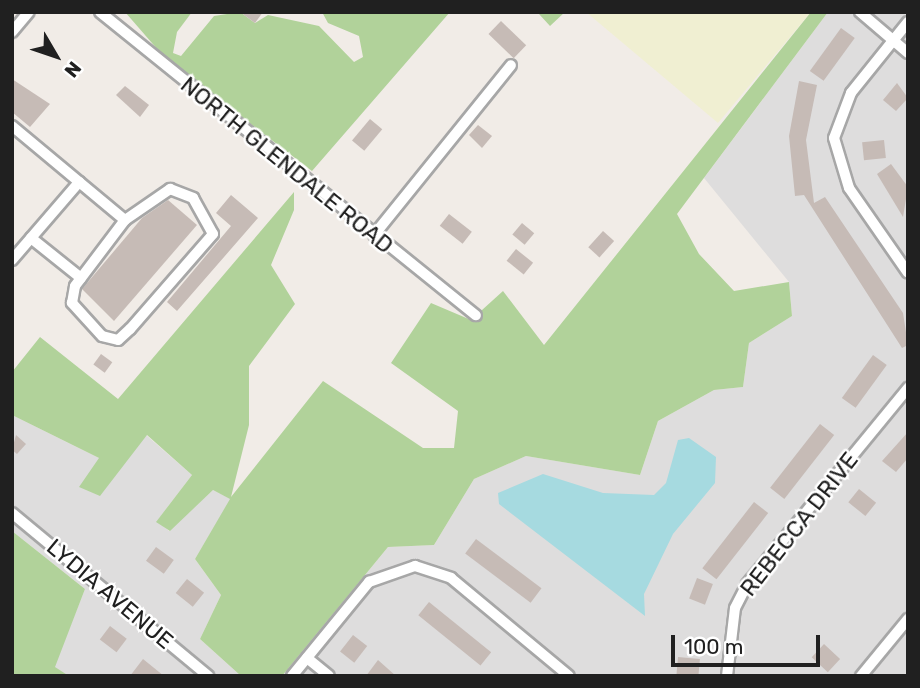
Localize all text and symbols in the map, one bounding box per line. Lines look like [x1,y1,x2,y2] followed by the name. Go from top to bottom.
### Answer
[21,21,91,91] north arrow
[59,57,86,82] text: N
[175,71,399,259] street label: NORTH GLENDALE ROAD
[734,446,864,602] street label: REBECCA DRIVE
[41,533,179,655] street label: LYDIA AVENUE
[675,622,824,666] scale bar
[684,634,743,659] text: 100 m

